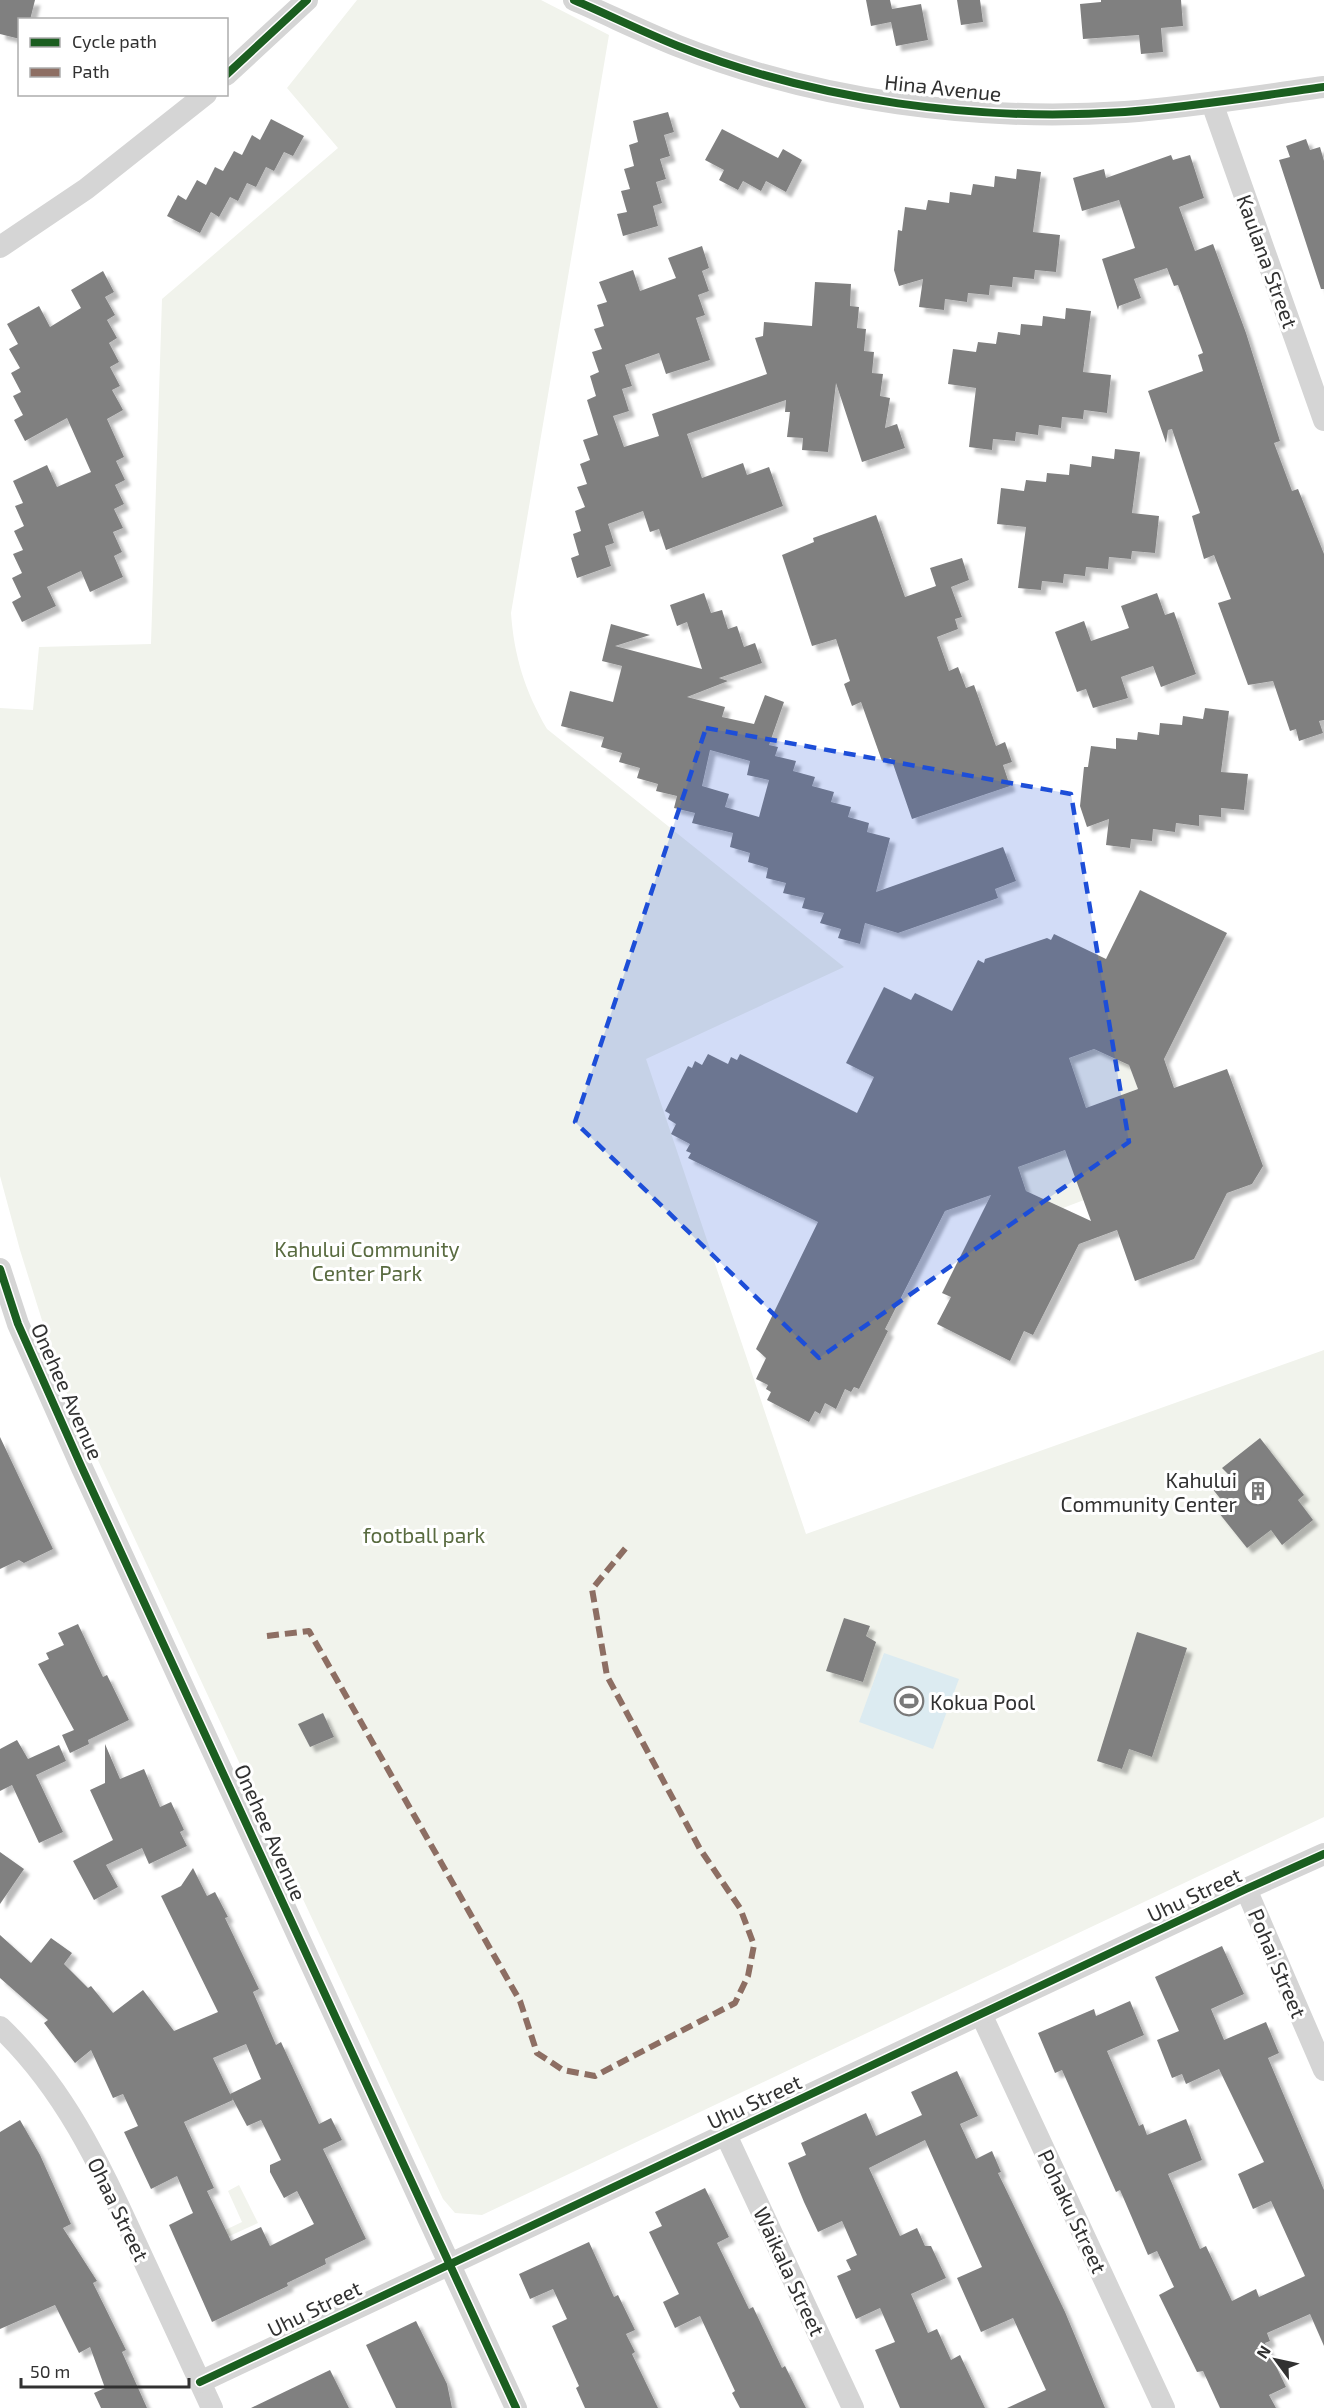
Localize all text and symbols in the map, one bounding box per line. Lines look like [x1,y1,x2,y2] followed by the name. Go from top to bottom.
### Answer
[18,18,228,96] legend
[72,30,157,52] text: Cycle path
[72,60,110,82] text: Path
[883,68,1003,106] street label: Hina Avenue
[1232,191,1304,331] street label: Kaulana Street
[274,1236,460,1285] park label: Kahului Community Center Park
[27,1319,109,1463] street label: Onehee Avenue
[1060,1467,1238,1516] place label: Kahului Community Center
[1242,1475,1274,1507] building icon: Kahului Community Center
[363,1522,486,1547] park label: football park
[893,1685,925,1717] sports icon: Kokua Pool
[930,1689,1036,1714] place label: Kokua Pool
[230,1760,312,1904] street label: Onehee Avenue
[1143,1861,1245,1927] street label: Uhu Street
[1244,1905,1312,2021] street label: Pohai Street
[703,2068,805,2134] street label: Uhu Street
[1033,2145,1113,2277] street label: Pohaku Street
[83,2153,155,2265] street label: Ohaa Street
[749,2203,831,2339] street label: Waikala Street
[263,2275,365,2341] street label: Uhu Street
[1246,2330,1306,2390] north arrow
[1252,2342,1274,2362] text: N
[21,2351,189,2389] scale bar
[30,2360,70,2382] text: 50 m

